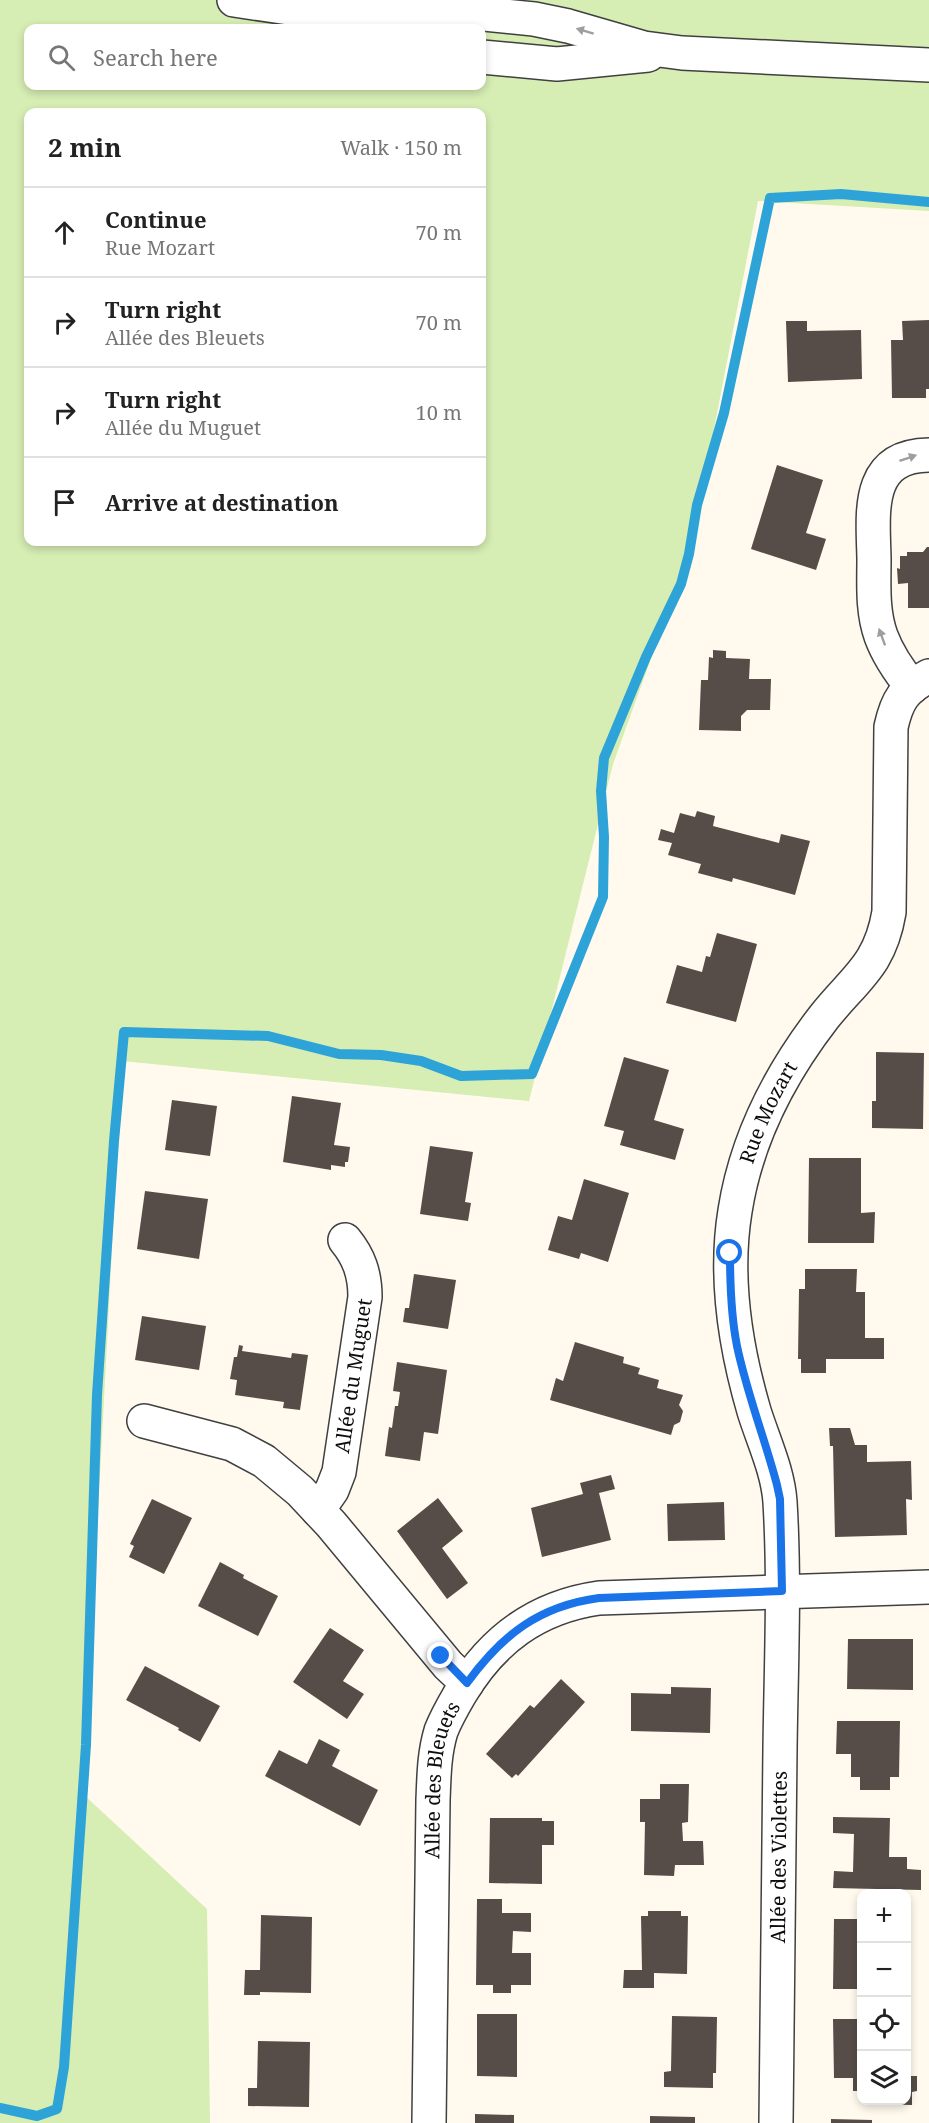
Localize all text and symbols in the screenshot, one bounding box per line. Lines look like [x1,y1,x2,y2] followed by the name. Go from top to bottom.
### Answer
[24,24,486,90] search box
[576,26,594,35] one-way arrow
[45,41,78,74] icon: search
[93,42,218,72] text: Search here
[48,129,122,165] text: 2 min
[340,134,462,161] text: Walk · 150 m
[105,204,207,234] text: Continue
[48,216,81,249] icon: ahead
[416,219,462,246] text: 70 m
[105,234,215,261] text: Rue Mozart
[105,294,221,324] text: Turn right
[48,306,81,339] icon: right
[416,309,462,336] text: 70 m
[105,324,265,351] text: Allée des Bleuets
[105,384,221,414] text: Turn right
[48,396,81,429] icon: right
[416,399,462,426] text: 10 m
[105,414,261,441] text: Allée du Muguet
[899,453,917,463] one-way arrow
[48,486,81,519] icon: arrive
[105,487,339,517] text: Arrive at destination
[877,628,886,646] one-way arrow
[733,1056,803,1167] street label: Rue Mozart
[716,1239,742,1265] route start
[328,1297,378,1455] street label: Allée du Muguet
[427,1642,453,1668] route end
[418,1696,466,1859] street label: Allée des Bleuets
[764,1771,793,1943] street label: Allée des Violettes
[857,1889,911,2105] map controls
[857,1889,911,1943] button: +
[857,1943,911,1997] button: −
[857,1997,911,2051] button: locate
[857,2051,911,2105] button: layers

